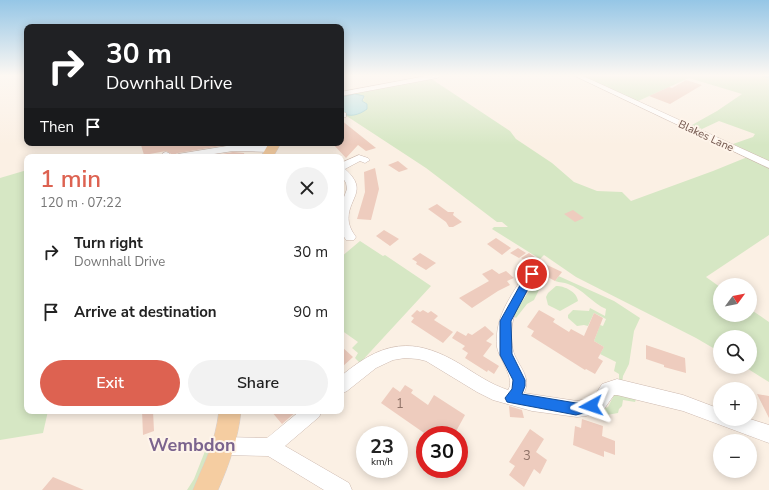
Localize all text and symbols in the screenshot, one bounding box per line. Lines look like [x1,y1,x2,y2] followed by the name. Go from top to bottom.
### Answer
[106,35,172,73] text: 30 m
[40,40,92,92] icon: right
[106,71,232,95] text: Downhall Drive
[82,116,104,138] icon: arrive
[40,117,74,137] text: Then
[676,117,736,155] street label: Blakes Lane
[40,163,101,195] text: 1 min
[286,167,328,209] button: close
[40,194,122,212] text: 120 m · 07:22
[74,233,143,253] text: Turn right
[40,241,62,263] icon: right
[293,242,328,262] text: 30 m
[74,253,165,271] text: Downhall Drive
[515,257,549,291] pin
[521,263,543,285] icon: arrive
[713,278,757,322] north arrow
[713,278,757,478] map controls
[40,301,62,323] icon: arrive
[74,302,217,322] text: Arrive at destination
[293,302,328,322] text: 90 m
[713,330,757,374] button: search
[40,360,180,406] button: Exit
[188,360,328,406] button: Share
[713,382,757,426] button: +
[570,385,612,427] position arrow
[396,395,404,413] house number: 1
[416,426,468,478] speed limit sign: 30
[149,433,235,457] district label: Wembdon
[370,433,394,460] text: 23
[713,434,757,478] button: −
[523,447,531,465] house number: 3
[371,455,393,469] text: km/h

